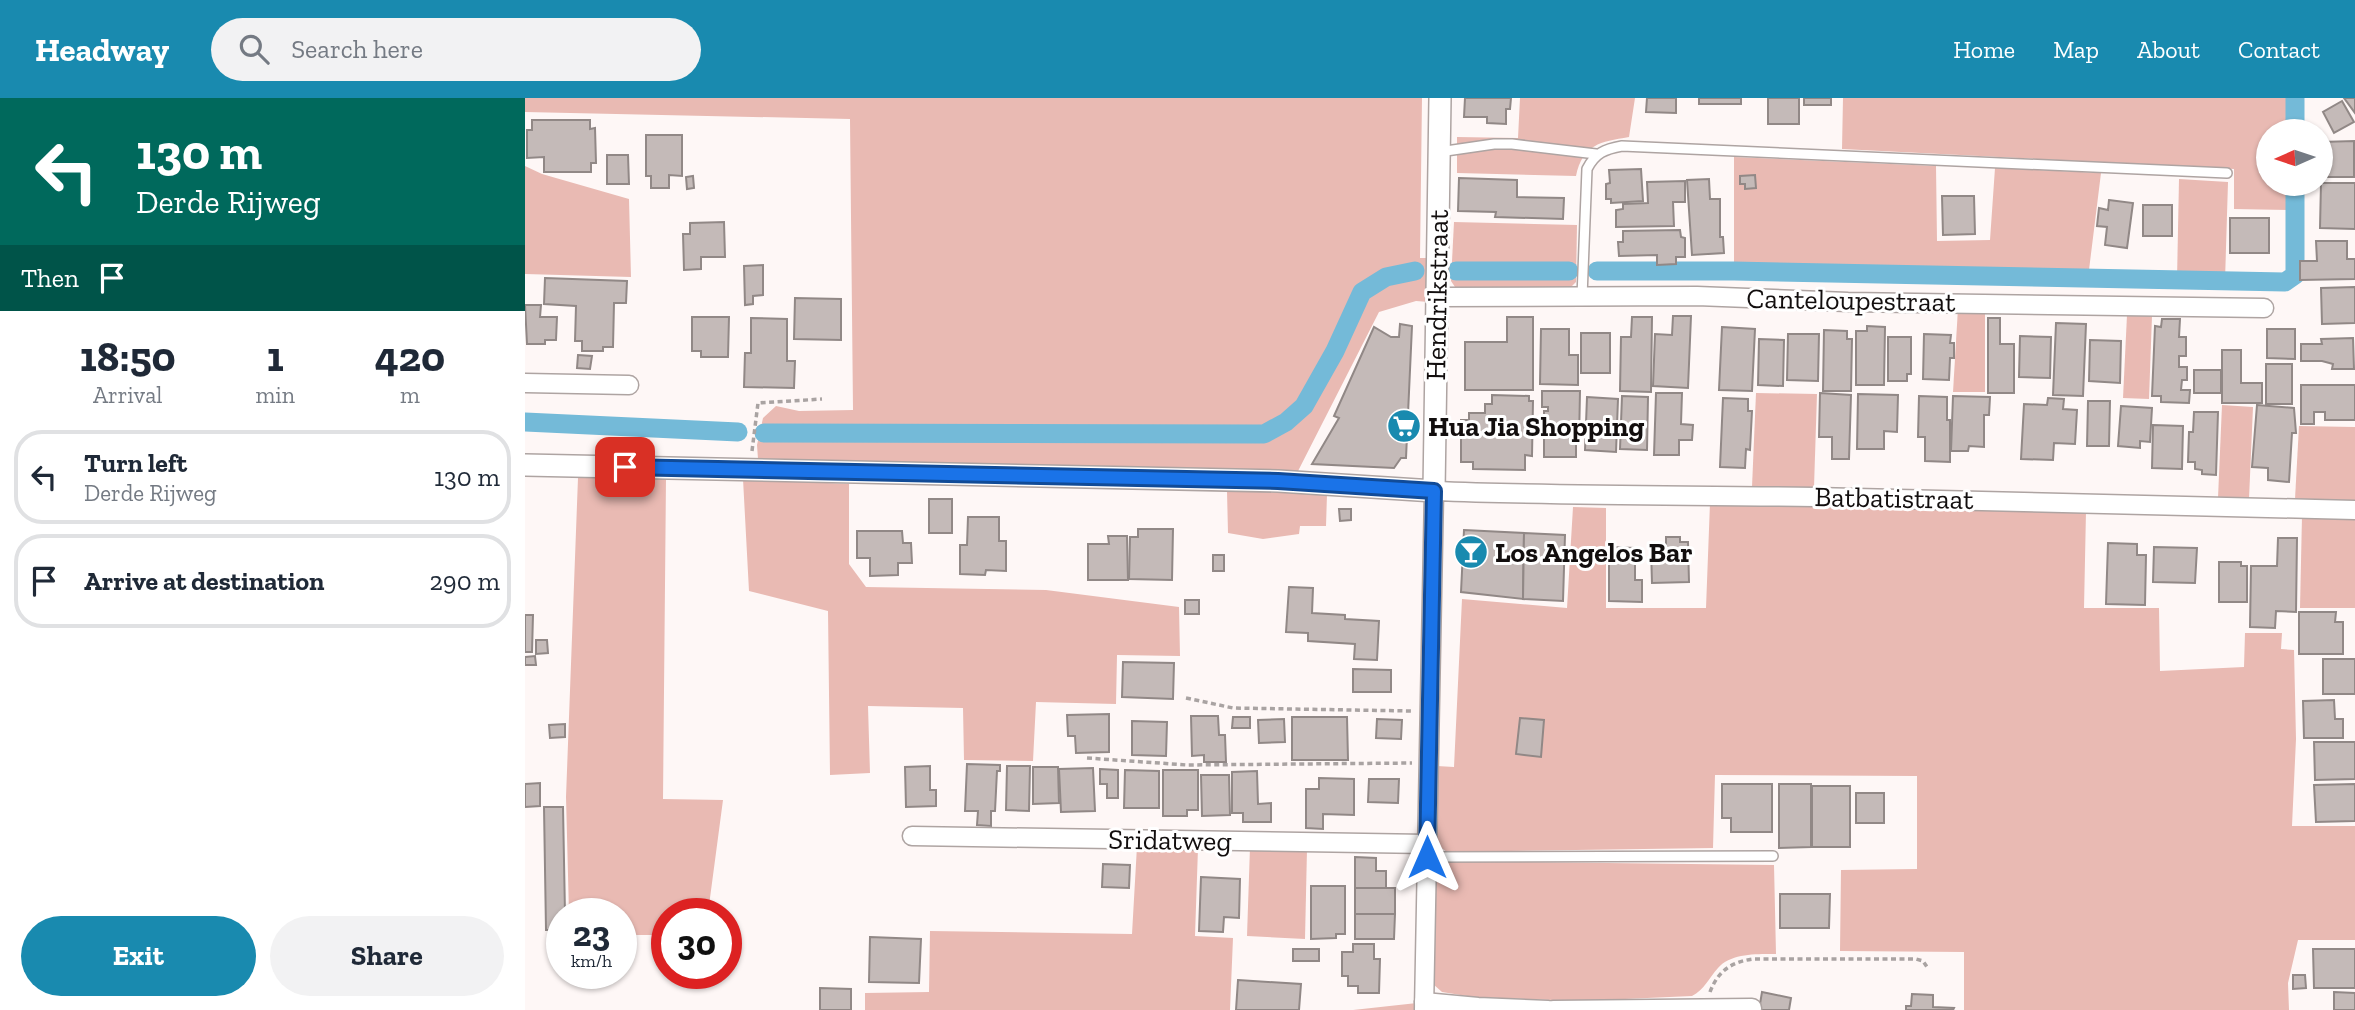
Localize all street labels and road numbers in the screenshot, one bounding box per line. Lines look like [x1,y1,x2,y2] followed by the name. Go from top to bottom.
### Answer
[1419,209,1455,381] street label: Hendrikstraat
[1746,282,1956,318] street label: Canteloupestraat
[1814,480,1975,516] street label: Batbatistraat
[1108,822,1232,858] street label: Sridatweg

